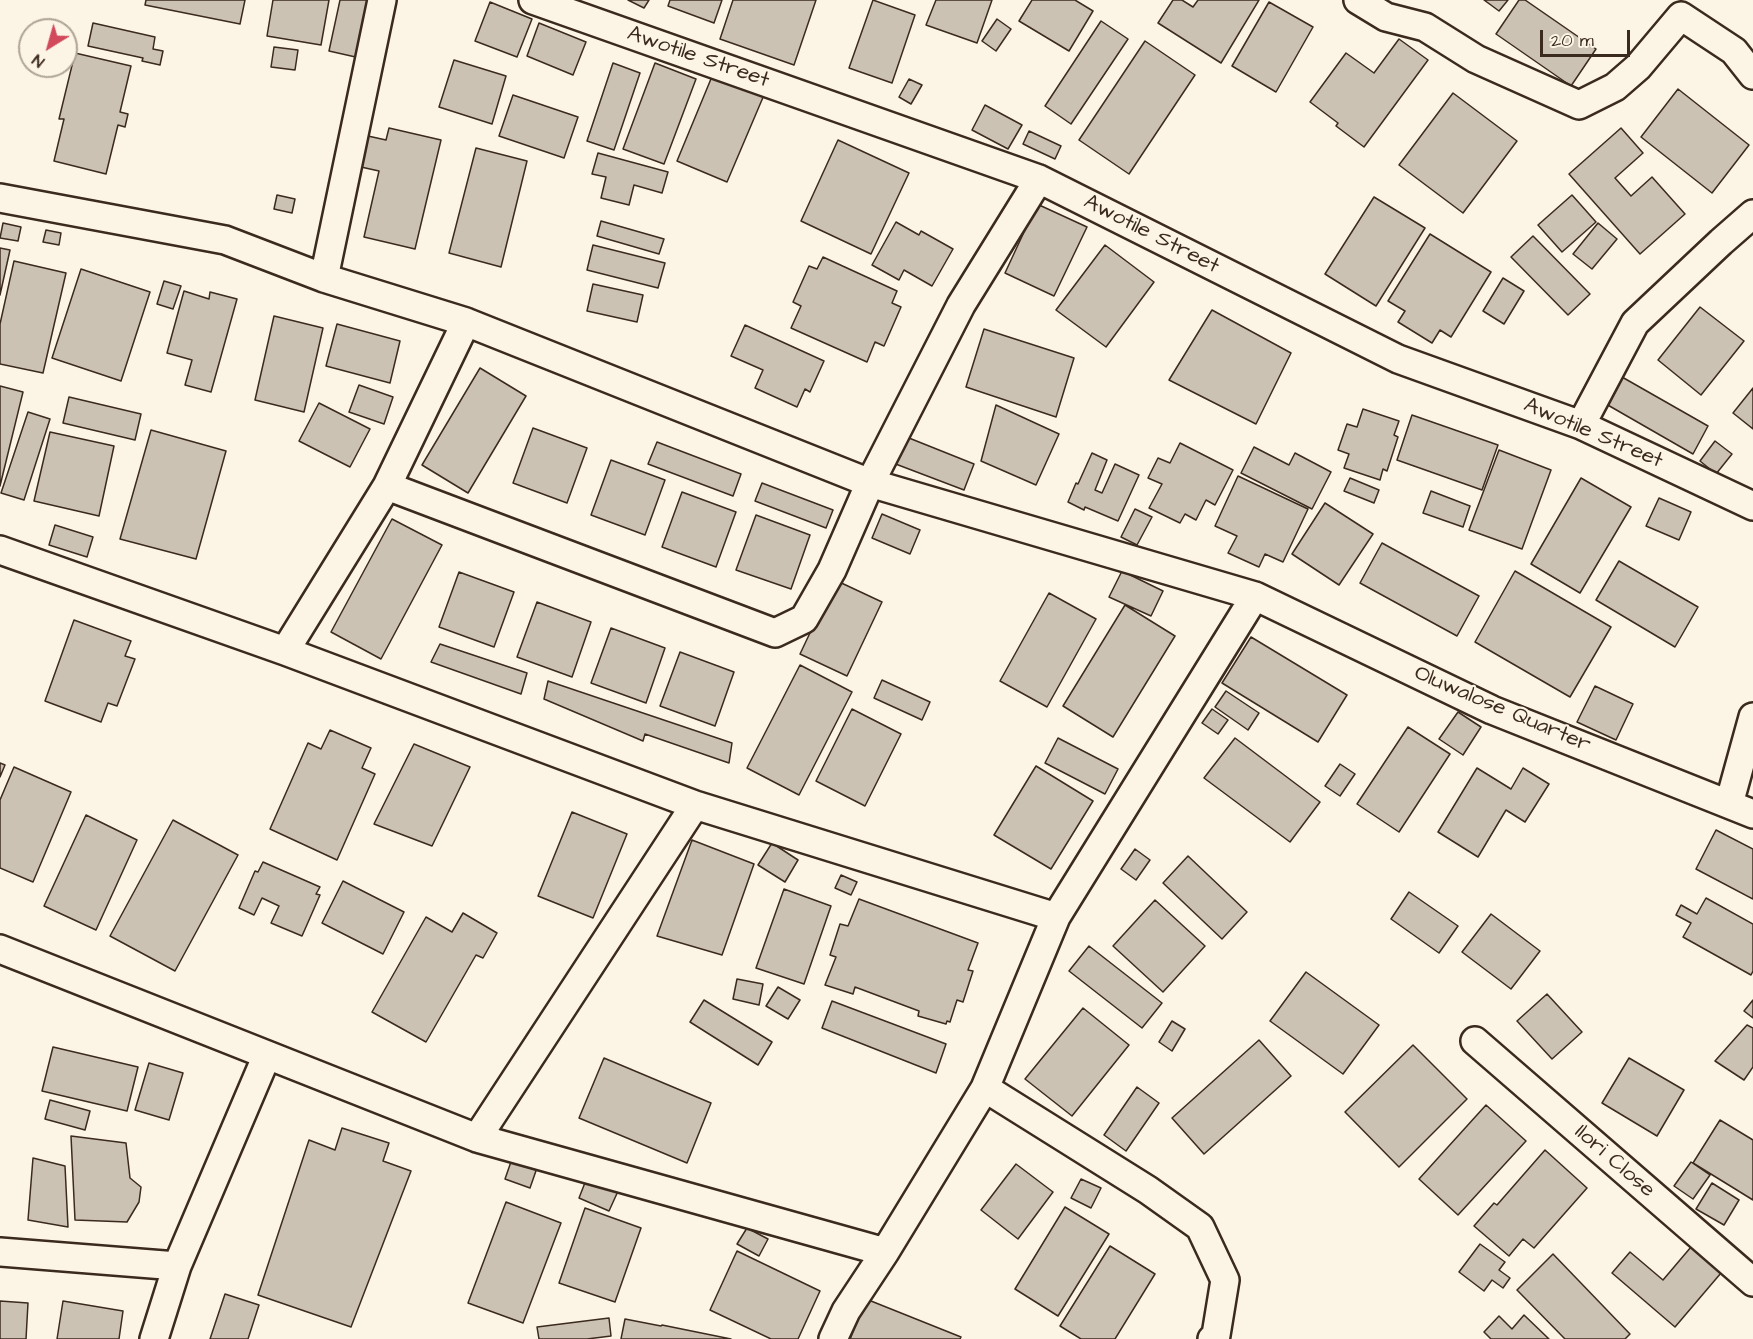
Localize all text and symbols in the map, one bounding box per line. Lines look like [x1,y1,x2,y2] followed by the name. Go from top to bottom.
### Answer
[18,18,78,78] north arrow
[1543,18,1633,56] scale bar
[623,21,773,95] street label: Awotile Street
[1551,28,1594,53] text: 20 m
[28,49,49,73] text: N
[1079,190,1223,280] street label: Awotile Street
[1519,393,1667,475] street label: Awotile Street
[1410,661,1594,759] street label: Oluwalose Quarter
[1568,1120,1660,1204] street label: Ilori Close

